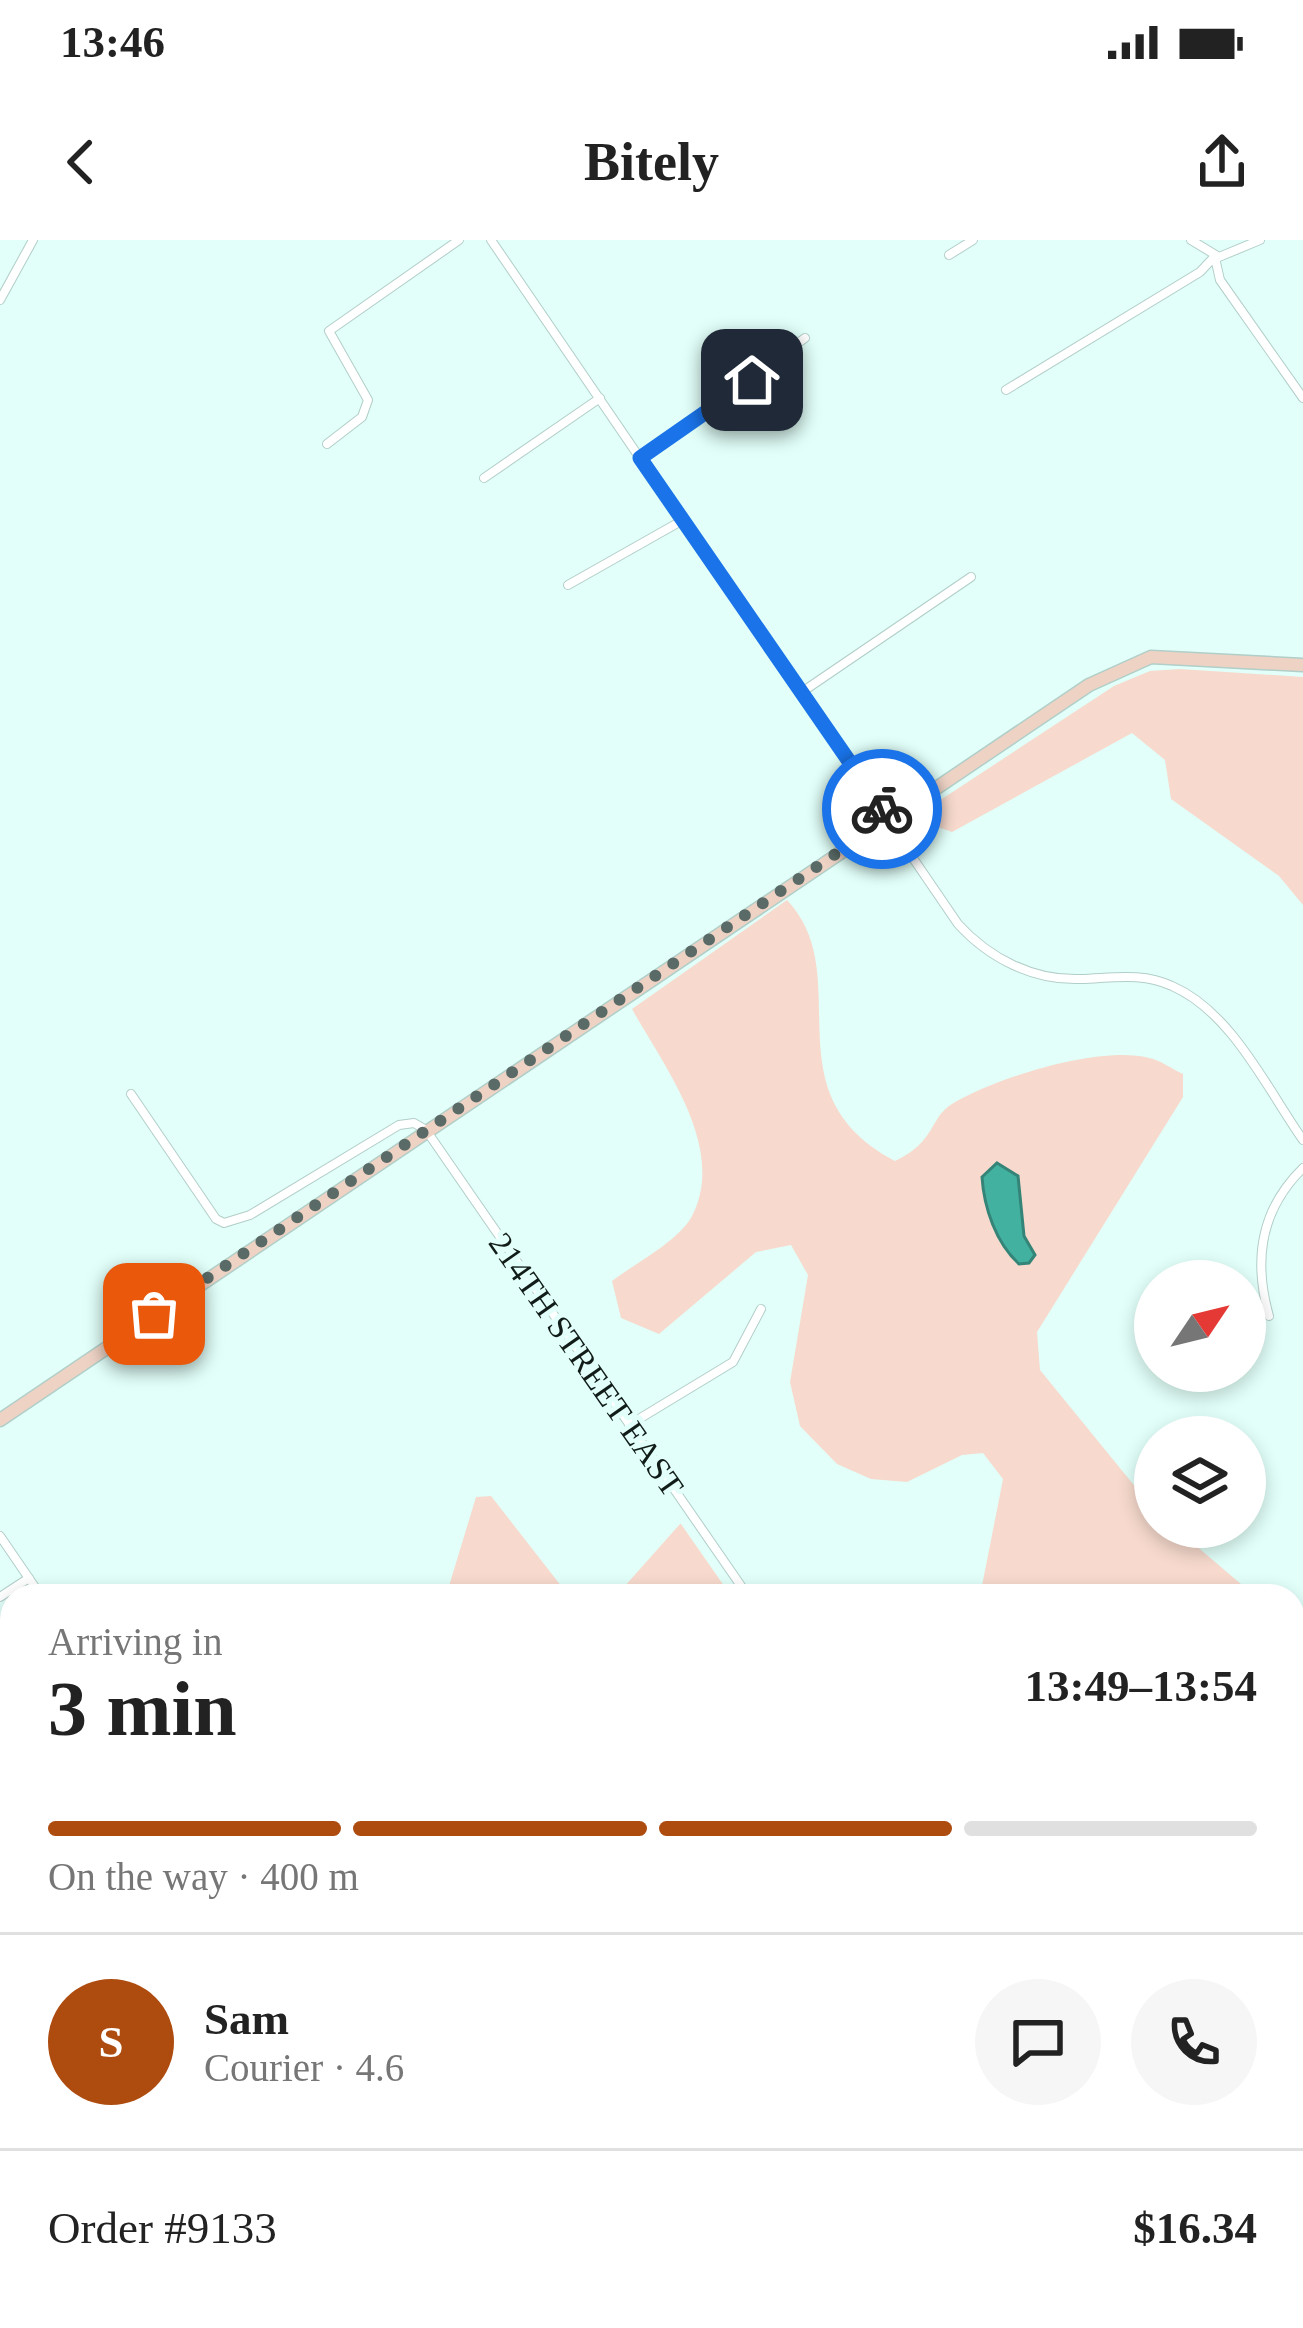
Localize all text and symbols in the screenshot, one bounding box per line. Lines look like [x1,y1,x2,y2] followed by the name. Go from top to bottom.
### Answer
[60,17,165,67] text: 13:46
[48,129,114,195] icon: back
[1189,129,1255,195] icon: share
[584,132,719,192] text: Bitely
[701,329,803,431] pin
[719,347,785,413] icon: home
[822,749,942,869] courier
[849,776,915,842] icon: bike
[482,1226,691,1503] street label: 214TH STREET EAST
[1134,1260,1266,1392] north arrow
[1134,1260,1266,1548] map controls
[103,1263,205,1365] pin
[121,1281,187,1347] icon: bag
[1134,1416,1266,1548] button: layers
[48,1620,222,1663] text: Arriving in
[1025,1661,1257,1711] text: 13:49–13:54
[48,1665,237,1752] text: 3 min
[48,1855,359,1898] text: On the way · 400 m
[975,1979,1101,2105] button: chat
[1131,1979,1257,2105] button: phone
[204,1994,289,2044] text: Sam
[98,2017,124,2067] text: S
[204,2046,404,2089] text: Courier · 4.6
[48,2203,277,2253] text: Order #9133
[1133,2203,1257,2253] text: $16.34

